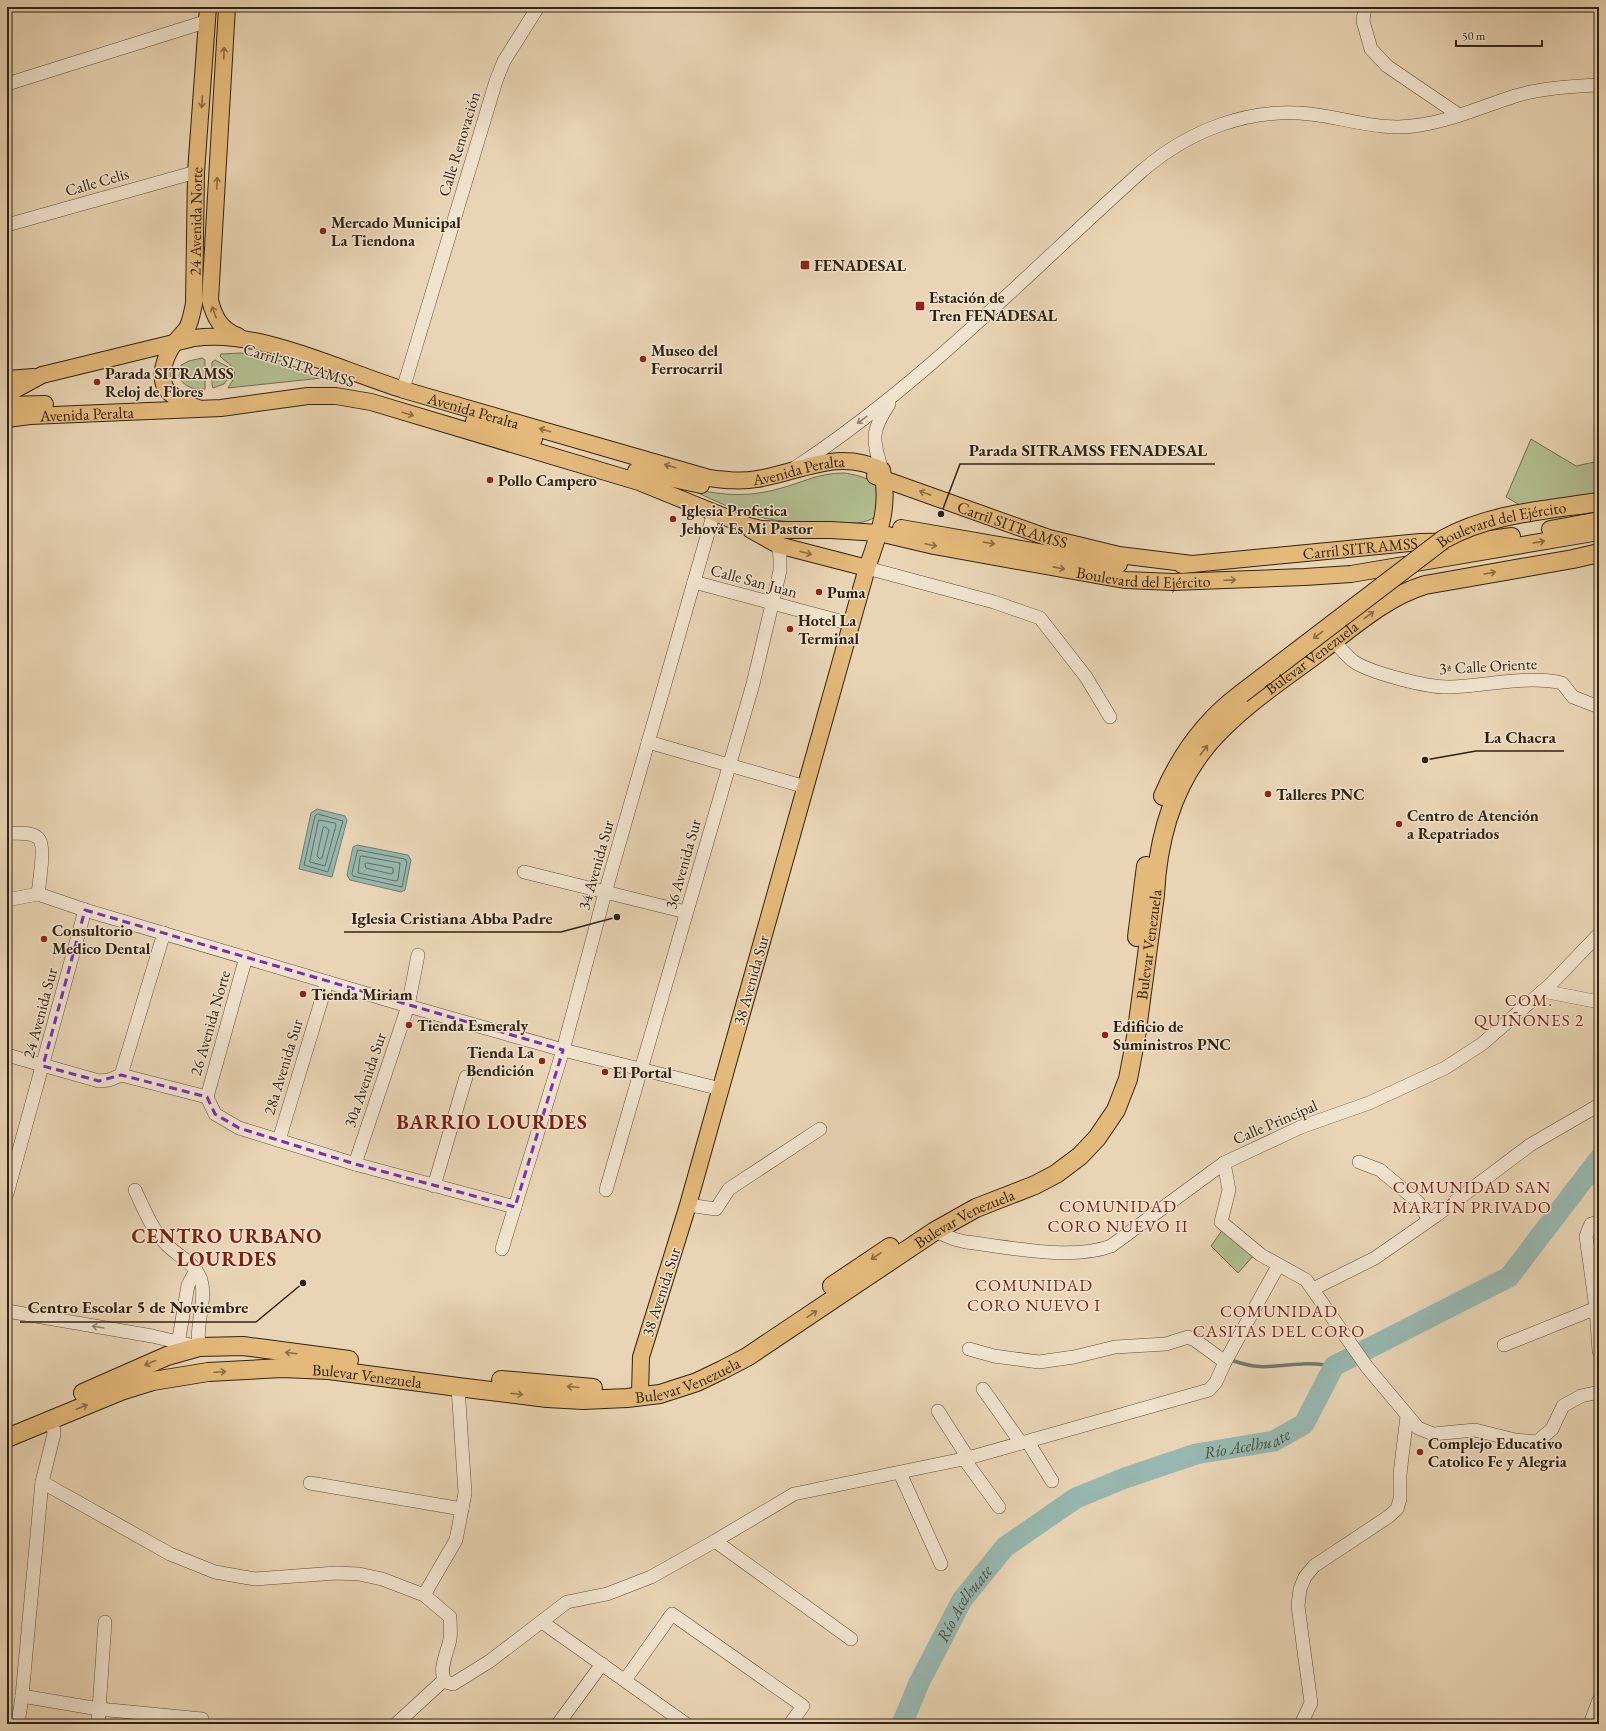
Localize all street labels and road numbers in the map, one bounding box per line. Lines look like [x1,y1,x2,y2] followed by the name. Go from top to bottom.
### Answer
[433,88,485,199] street label: Calle Renovación
[63,163,131,201] street label: Calle Celis
[184,166,207,276] street label: 24 Avenida Norte
[241,338,357,392] street label: Carril SITRAMSS
[424,387,522,434] street label: Avenida Peralta
[38,401,135,426] street label: Avenida Peralta
[750,450,846,490] street label: Avenida Peralta
[955,496,1070,553] street label: Carril SITRAMSS
[1431,496,1568,552] street label: Boulevard del Ejército
[1302,532,1419,564] street label: Carril SITRAMSS
[708,559,800,603] street label: Calle San Juan
[1075,561,1211,593] street label: Boulevard del Ejército
[1261,615,1362,699] street label: Bulevar Venezuela
[1438,653,1538,679] street label: 3ª Calle Oriente
[660,816,706,911] street label: 36 Avenida Sur
[573,817,619,912] street label: 34 Avenida Sur
[1131,888,1166,1001] street label: Bulevar Venezuela
[728,932,774,1027] street label: 38 Avenida Sur
[18,965,62,1060] street label: 24 Avenida Sur
[185,968,235,1078] street label: 26 Avenida Norte
[258,1016,308,1117] street label: 28a Avenida Sur
[339,1029,391,1130] street label: 30a Avenida Sur
[1229,1095,1321,1149] street label: Calle Principal
[910,1183,1018,1253] street label: Bulevar Venezuela
[637,1244,685,1339] street label: 38 Avenida Sur
[634,1352,744,1407] street label: Bulevar Venezuela
[311,1359,424,1393] street label: Bulevar Venezuela

